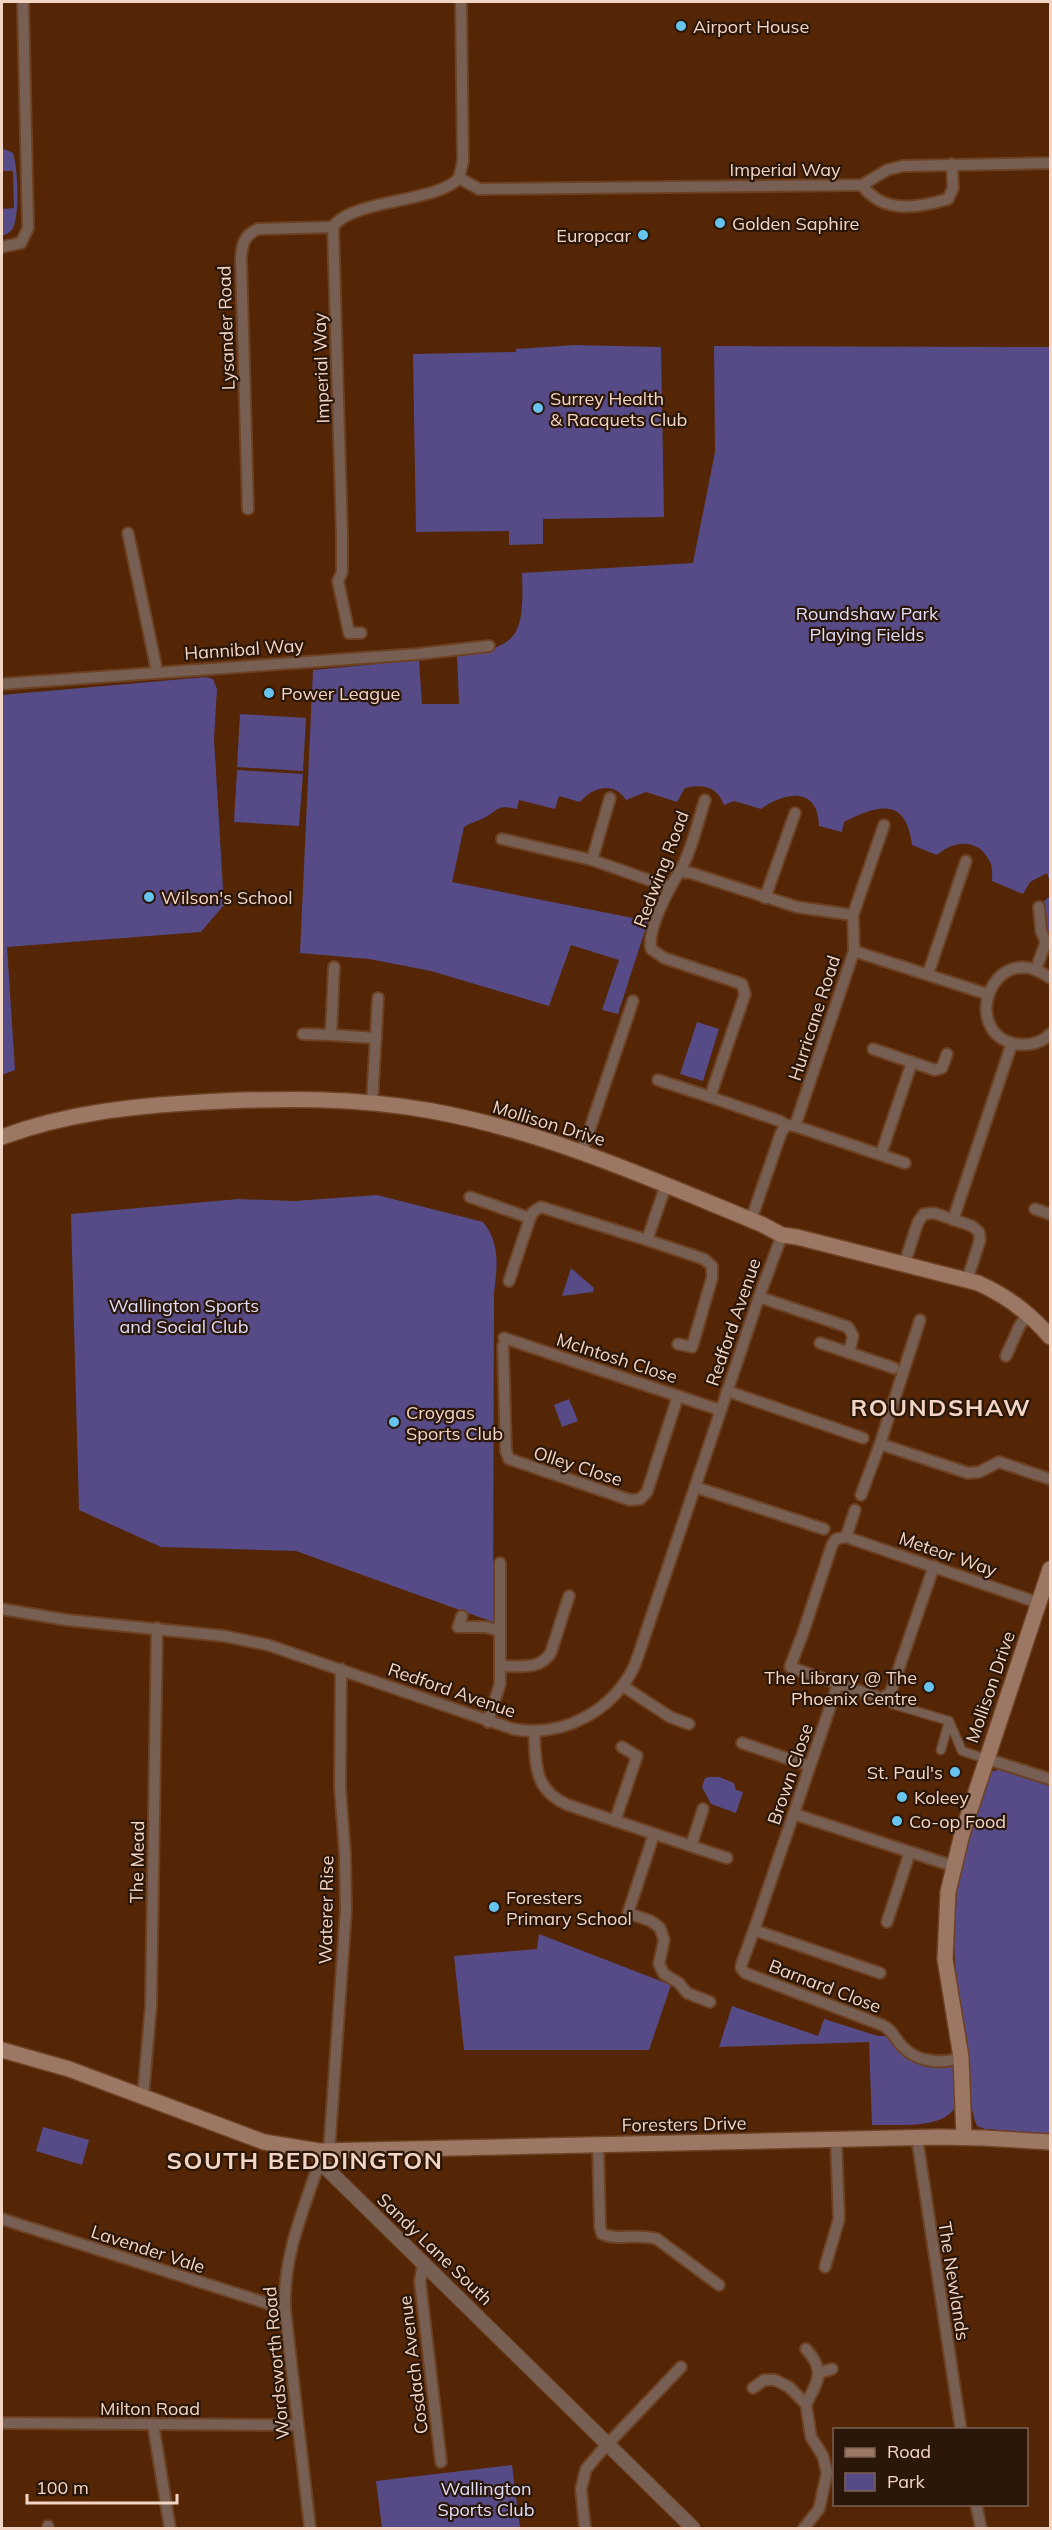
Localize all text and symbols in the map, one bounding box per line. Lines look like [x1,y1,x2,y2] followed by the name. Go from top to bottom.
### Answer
[693,15,809,38] place label: Airport House
[674,19,688,33] marker: Airport House
[730,158,841,181] street label: Imperial Way
[732,212,859,235] place label: Golden Saphire
[713,216,727,230] marker: Golden Saphire
[556,224,631,247] place label: Europcar
[636,228,650,242] marker: Europcar
[212,265,240,391] street label: Lysander Road
[308,312,334,424] street label: Imperial Way
[550,387,687,431] place label: Surrey Health & Racquets Club
[531,401,545,415] marker: Surrey Health & Racquets Club
[796,602,939,646] park label: Roundshaw Park Playing Fields
[183,633,305,665] street label: Hannibal Way
[281,682,400,705] place label: Power League
[262,686,276,700] marker: Power League
[628,807,694,931] street label: Redwing Road
[161,886,292,909] place label: Wilson's School
[142,890,156,904] marker: Wilson's School
[783,952,845,1084] street label: Hurricane Road
[490,1095,608,1151] street label: Mollison Drive
[700,1255,766,1389] street label: Redford Avenue
[109,1294,259,1338] park label: Wallington Sports and Social Club
[554,1328,680,1388] street label: McIntosh Close
[851,1392,1031,1422] district label: ROUNDSHAW
[406,1401,503,1445] place label: Croygas Sports Club
[387,1415,401,1429] marker: Croygas Sports Club
[531,1441,625,1491] street label: Olley Close
[896,1527,1000,1582] street label: Meteor Way
[960,1628,1020,1746] street label: Mollison Drive
[385,1657,519,1723] street label: Redford Avenue
[764,1666,917,1710] place label: The Library @ The Phoenix Centre
[922,1680,936,1694] marker: The Library @ The Phoenix Centre
[762,1720,818,1828] street label: Brown Close
[867,1761,943,1784] place label: St. Paul's
[948,1765,962,1779] marker: St. Paul's
[914,1786,969,1809] place label: Koleey
[895,1790,909,1804] marker: Koleey
[909,1810,1006,1833] place label: Co-op Food
[890,1814,904,1828] marker: Co-op Food
[125,1820,149,1904] street label: The Mead
[314,1855,338,1965] street label: Waterer Rise
[506,1886,632,1930] place label: Foresters Primary School
[487,1900,501,1914] marker: Foresters Primary School
[766,1954,884,2018] street label: Barnard Close
[621,2111,747,2137] street label: Foresters Drive
[167,2145,443,2175] district label: SOUTH BEDDINGTON
[372,2188,498,2310] street label: Sandy Lane South
[88,2220,208,2278] street label: Lavender Vale
[933,2220,975,2342] street label: The Newlands
[258,2285,294,2441] street label: Wordsworth Road
[393,2294,433,2436] street label: Cosdach Avenue
[100,2397,200,2420] street label: Milton Road
[833,2428,1028,2506] legend
[887,2440,931,2463] text: Road
[27,2467,177,2505] scale bar
[887,2470,926,2493] text: Park
[36,2476,89,2499] text: 100 m
[437,2477,535,2521] park label: Wallington Sports Club

